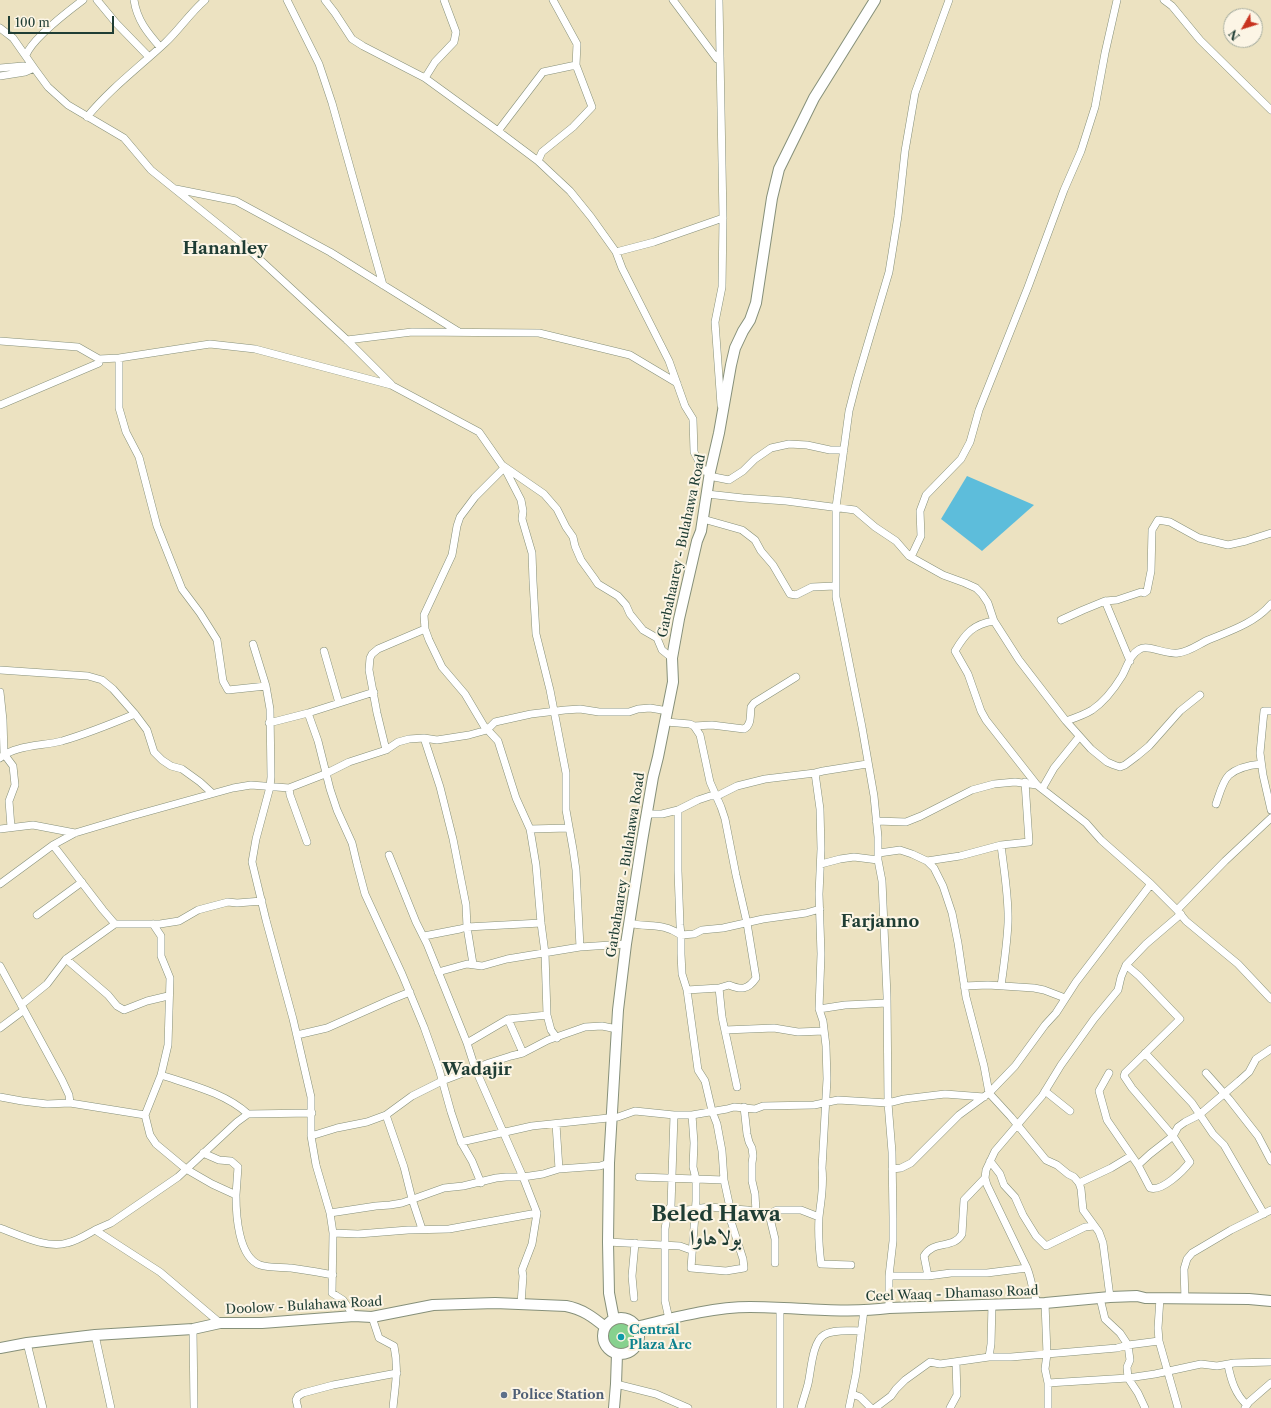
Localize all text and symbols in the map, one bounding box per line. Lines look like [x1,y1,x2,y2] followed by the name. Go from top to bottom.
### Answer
[10,8,116,34] scale bar
[1223,8,1263,48] north arrow
[15,15,50,30] text: 100 m
[1226,27,1243,43] text: N
[183,239,267,259] district label: Hananley
[655,453,709,639] street label: Garbahaarey - Bulahawa Road
[604,771,648,959] street label: Garbahaarey - Bulahawa Road
[841,912,919,932] district label: Farjanno
[442,1060,512,1080] district label: Wadajir
[651,1202,781,1252] district label: Beled Hawa بولاهاوا
[865,1283,1039,1305] street label: Ceel Waaq - Dhamaso Road
[225,1294,383,1318] street label: Doolow - Bulahawa Road
[629,1322,692,1353] place label: Central Plaza Arc
[616,1332,626,1342] marker: Central Plaza Arc
[512,1387,604,1403] place label: Police Station
[499,1390,509,1400] marker: Police Station

